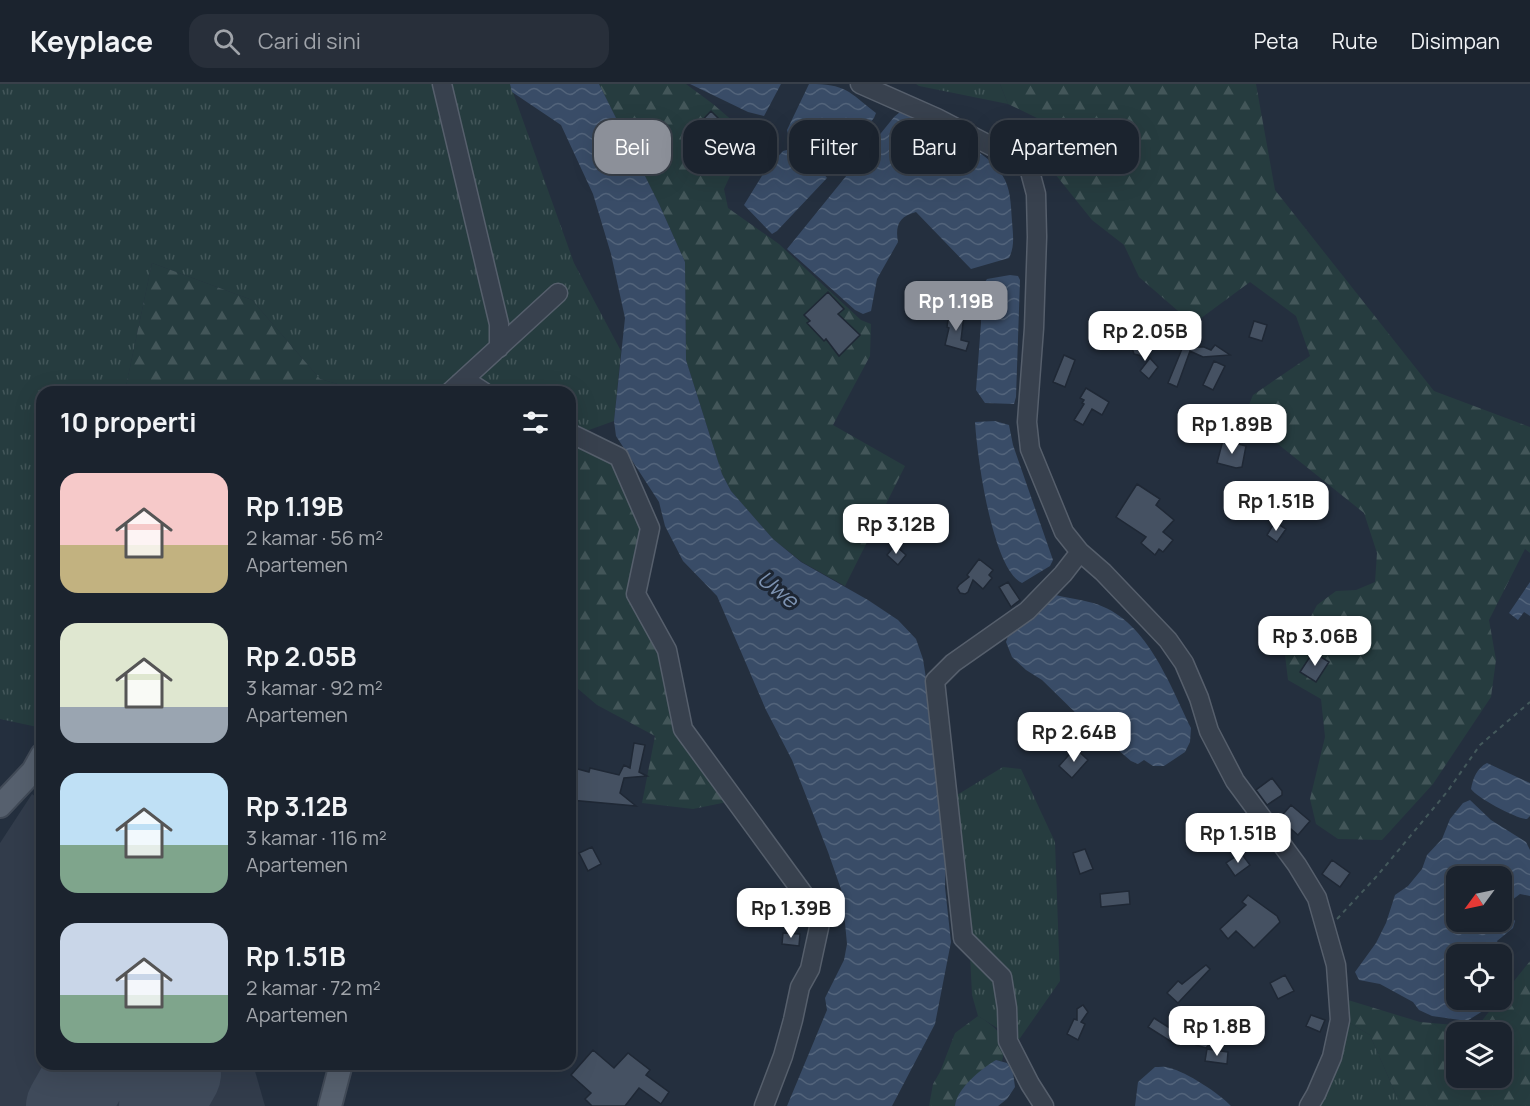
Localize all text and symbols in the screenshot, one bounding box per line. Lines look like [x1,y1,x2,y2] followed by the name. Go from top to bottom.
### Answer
[189,14,609,68] search box
[30,22,153,60] text: Keyplace
[210,25,243,58] icon: search
[258,26,361,56] text: Cari di sini
[1254,27,1299,55] text: Peta
[1332,27,1378,55] text: Rute
[1411,27,1500,55] text: Disimpan
[594,120,671,174] chip: Beli
[683,120,777,174] chip: Sewa
[789,120,879,174] chip: Filter
[891,120,978,174] chip: Baru
[990,120,1139,174] chip: Apartemen
[894,281,1018,332] pin: Rp 1.19B
[919,287,993,314] text: Rp 1.19B
[1083,311,1207,362] pin: Rp 2.05B
[1103,317,1188,344] text: Rp 2.05B
[60,404,197,440] text: 10 properti
[1170,404,1294,455] pin: Rp 1.89B
[519,406,552,439] icon: filters
[1192,410,1272,437] text: Rp 1.89B
[1214,481,1338,532] pin: Rp 1.51B
[1238,487,1314,514] text: Rp 1.51B
[246,488,343,524] text: Rp 1.19B
[108,497,180,569] icon: home
[834,504,958,555] pin: Rp 3.12B
[857,510,935,537] text: Rp 3.12B
[246,524,383,551] text: 2 kamar · 56 m²
[246,551,348,578] text: Apartemen
[751,563,806,615] water label: Uwe
[1253,616,1377,667] pin: Rp 3.06B
[1272,622,1358,649] text: Rp 3.06B
[246,638,357,674] text: Rp 2.05B
[108,647,180,719] icon: home
[246,674,383,701] text: 3 kamar · 92 m²
[246,701,348,728] text: Apartemen
[1012,712,1136,763] pin: Rp 2.64B
[1032,718,1116,745] text: Rp 2.64B
[246,788,348,824] text: Rp 3.12B
[108,797,180,869] icon: home
[1176,813,1300,864] pin: Rp 1.51B
[1200,819,1276,846] text: Rp 1.51B
[246,824,387,851] text: 3 kamar · 116 m²
[246,851,348,878] text: Apartemen
[1446,866,1512,932] north arrow
[1446,866,1512,1088] map controls
[729,888,853,939] pin: Rp 1.39B
[751,894,831,921] text: Rp 1.39B
[246,938,346,974] text: Rp 1.51B
[1446,944,1512,1010] button: locate
[108,947,180,1019] icon: home
[246,974,381,1001] text: 2 kamar · 72 m²
[246,1001,348,1028] text: Apartemen
[1162,1006,1272,1057] pin: Rp 1.8B
[1183,1012,1251,1039] text: Rp 1.8B
[1446,1022,1512,1088] button: layers

